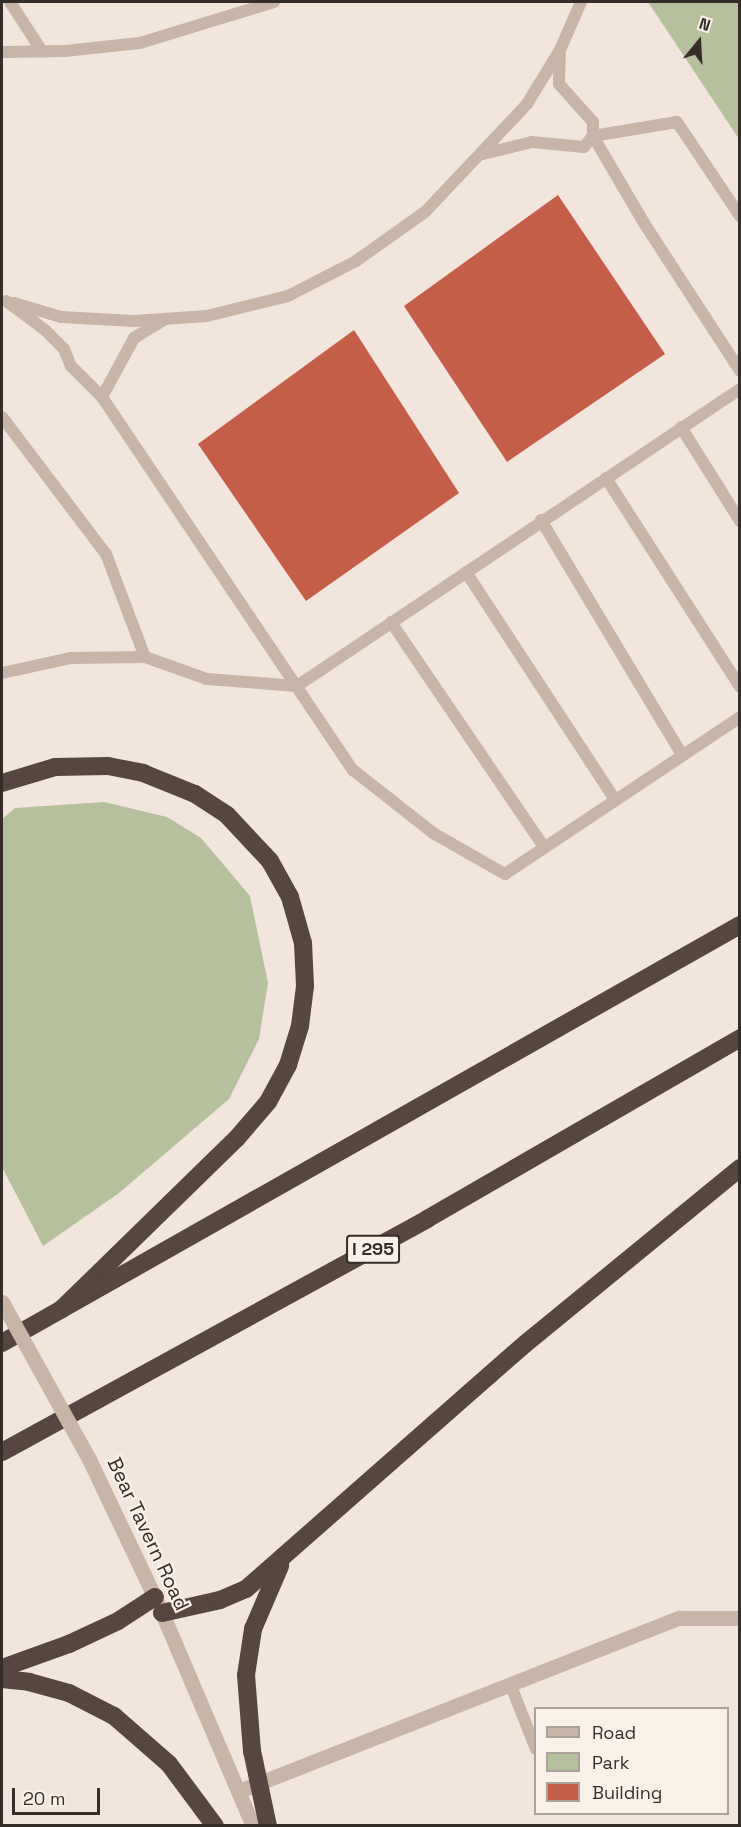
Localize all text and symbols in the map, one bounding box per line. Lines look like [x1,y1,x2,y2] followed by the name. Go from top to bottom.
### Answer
[669,12,729,72] north arrow
[696,13,713,36] text: N
[346,1234,400,1264] road number: I 295
[102,1453,194,1615] street label: Bear Tavern Road
[534,1707,729,1815] legend
[592,1721,636,1744] text: Road
[592,1751,629,1774] text: Park
[15,1776,104,1814] scale bar
[592,1781,662,1804] text: Building
[23,1787,66,1810] text: 20 m

